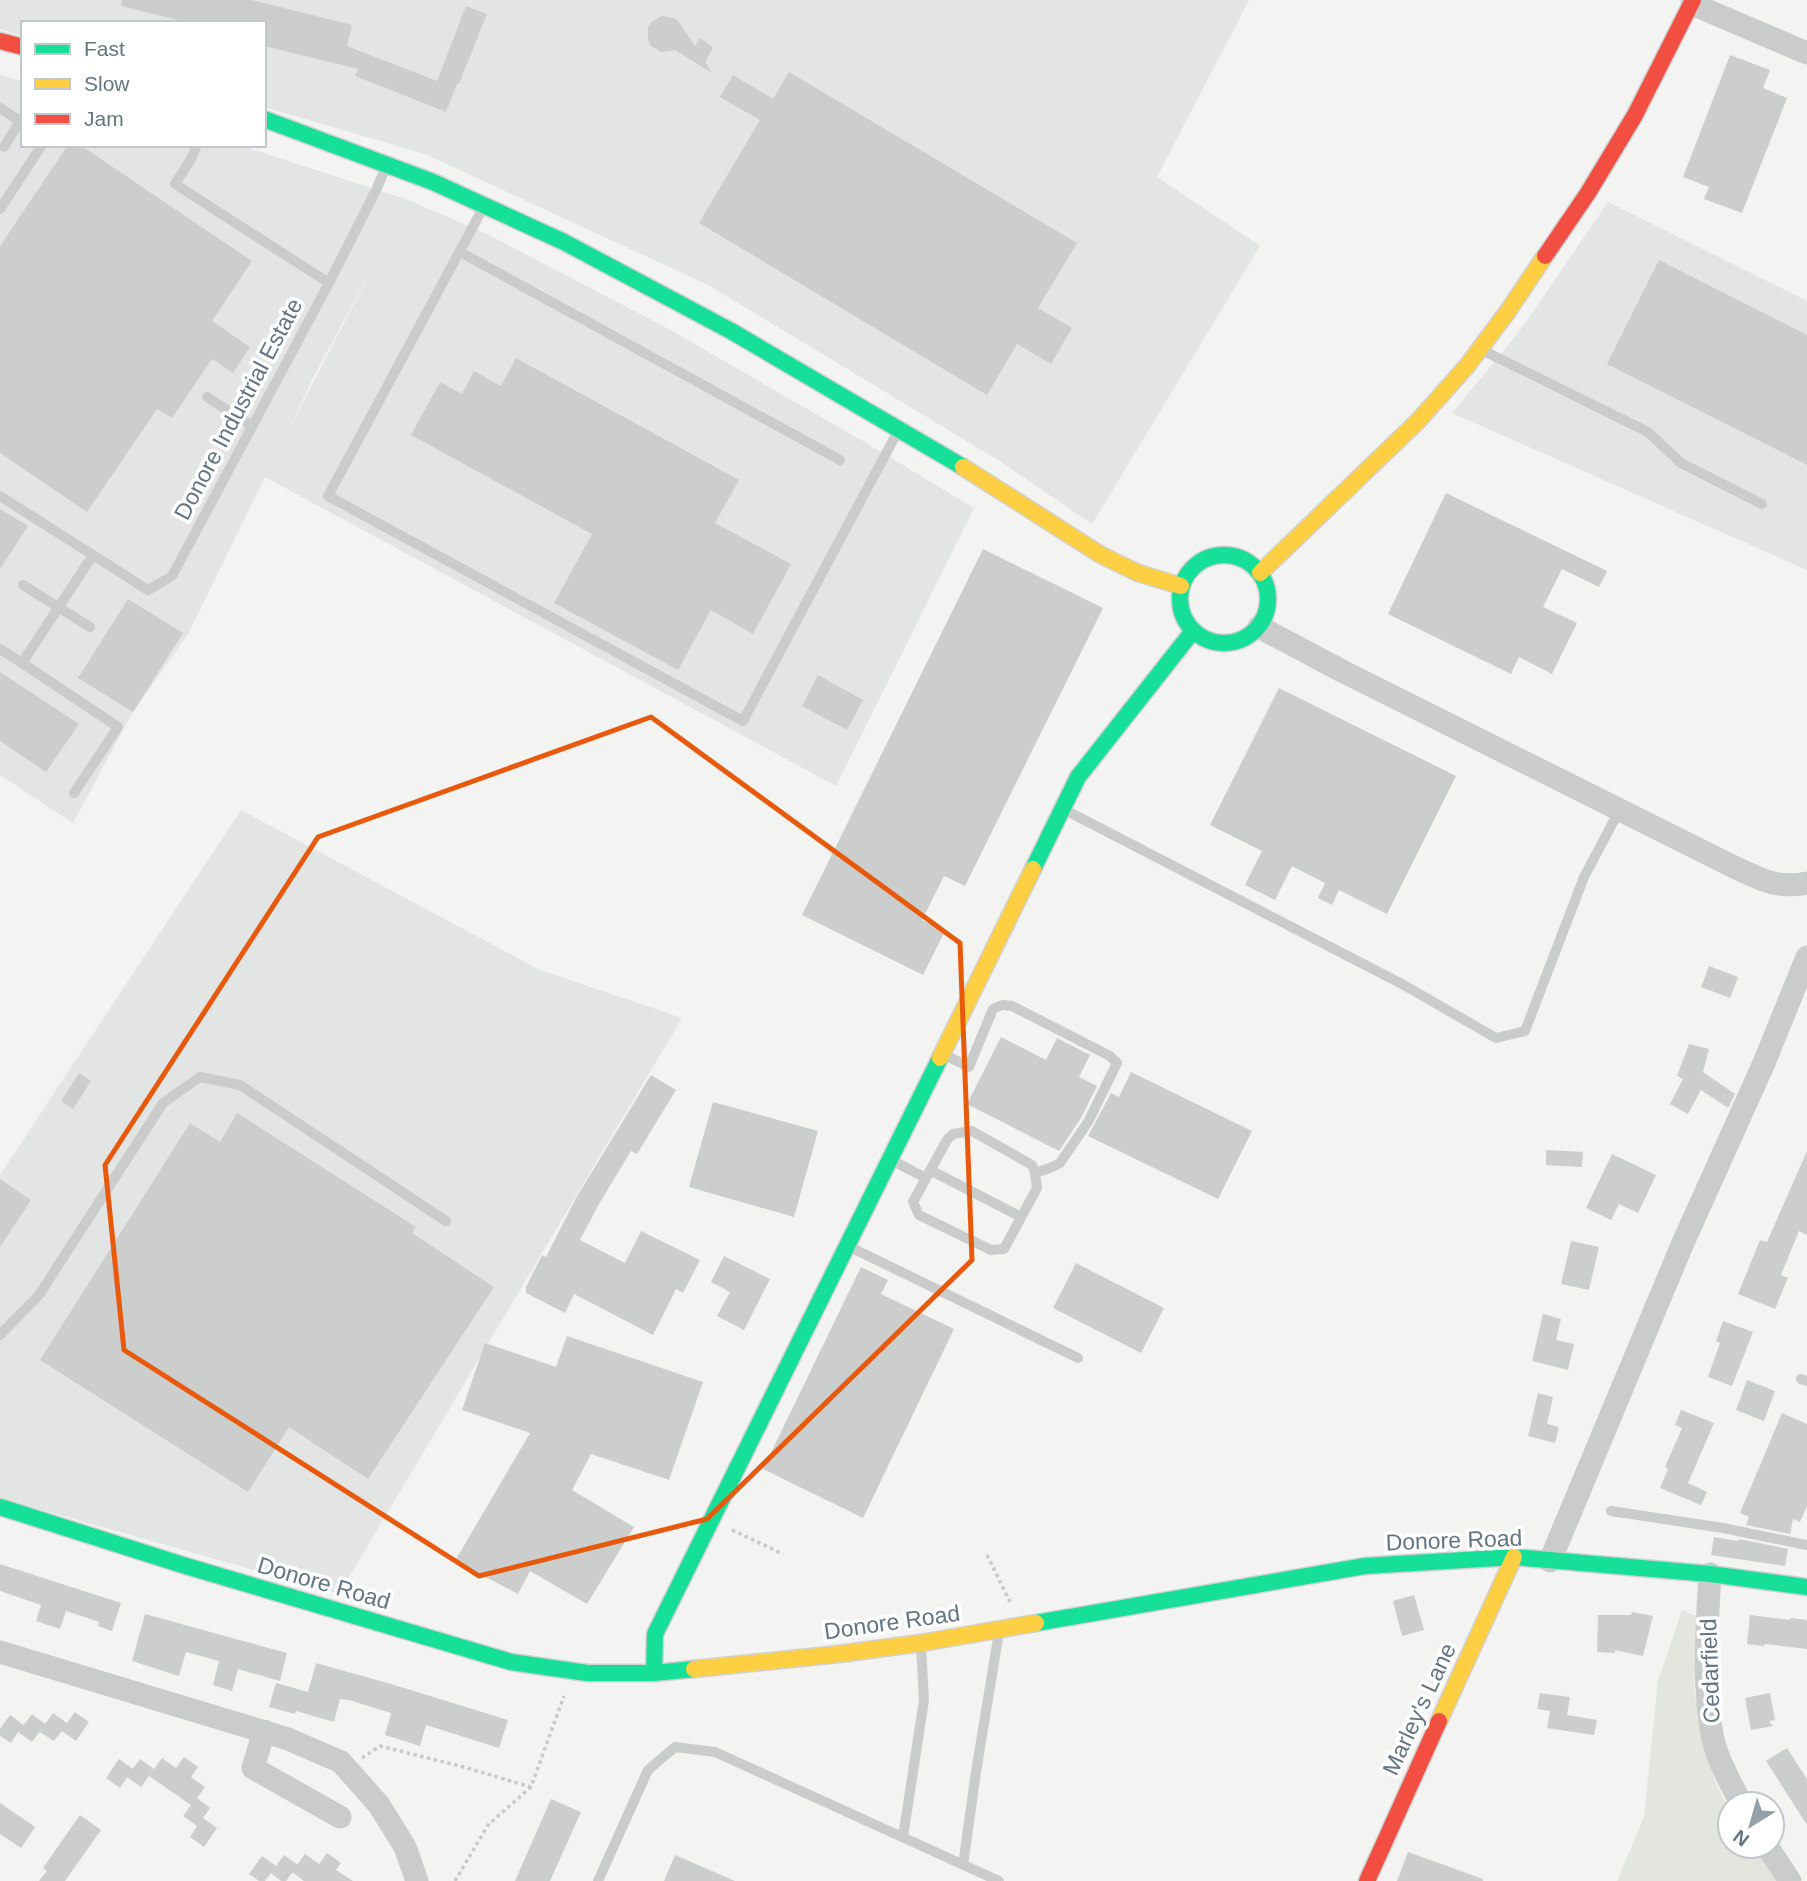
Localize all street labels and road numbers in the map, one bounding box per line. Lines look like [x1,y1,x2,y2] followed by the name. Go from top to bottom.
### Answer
[169,294,307,524] street label: Donore Industrial Estate
[1385,1525,1523,1555] street label: Donore Road
[255,1552,393,1614] street label: Donore Road
[822,1600,962,1644] street label: Donore Road
[1695,1618,1725,1724] street label: Cedarfield
[1377,1639,1461,1779] street label: Marley's Lane

